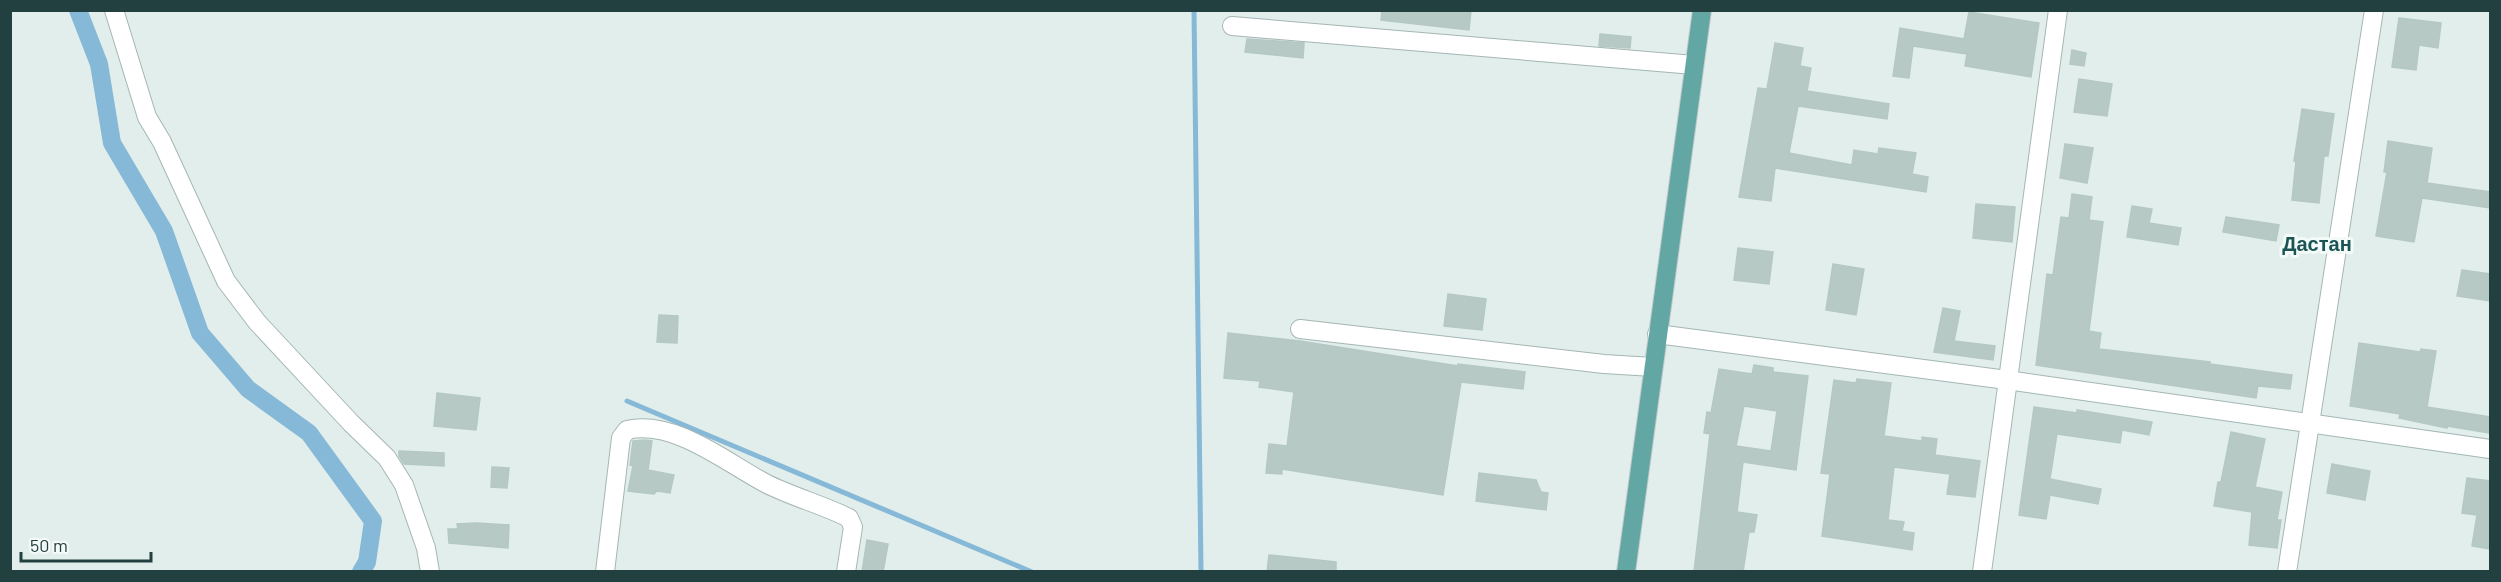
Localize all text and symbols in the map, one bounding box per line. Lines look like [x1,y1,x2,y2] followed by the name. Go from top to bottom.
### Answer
[2282,231,2352,255] district label: Дастан
[21,525,152,563] scale bar
[30,534,68,556] text: 50 m

